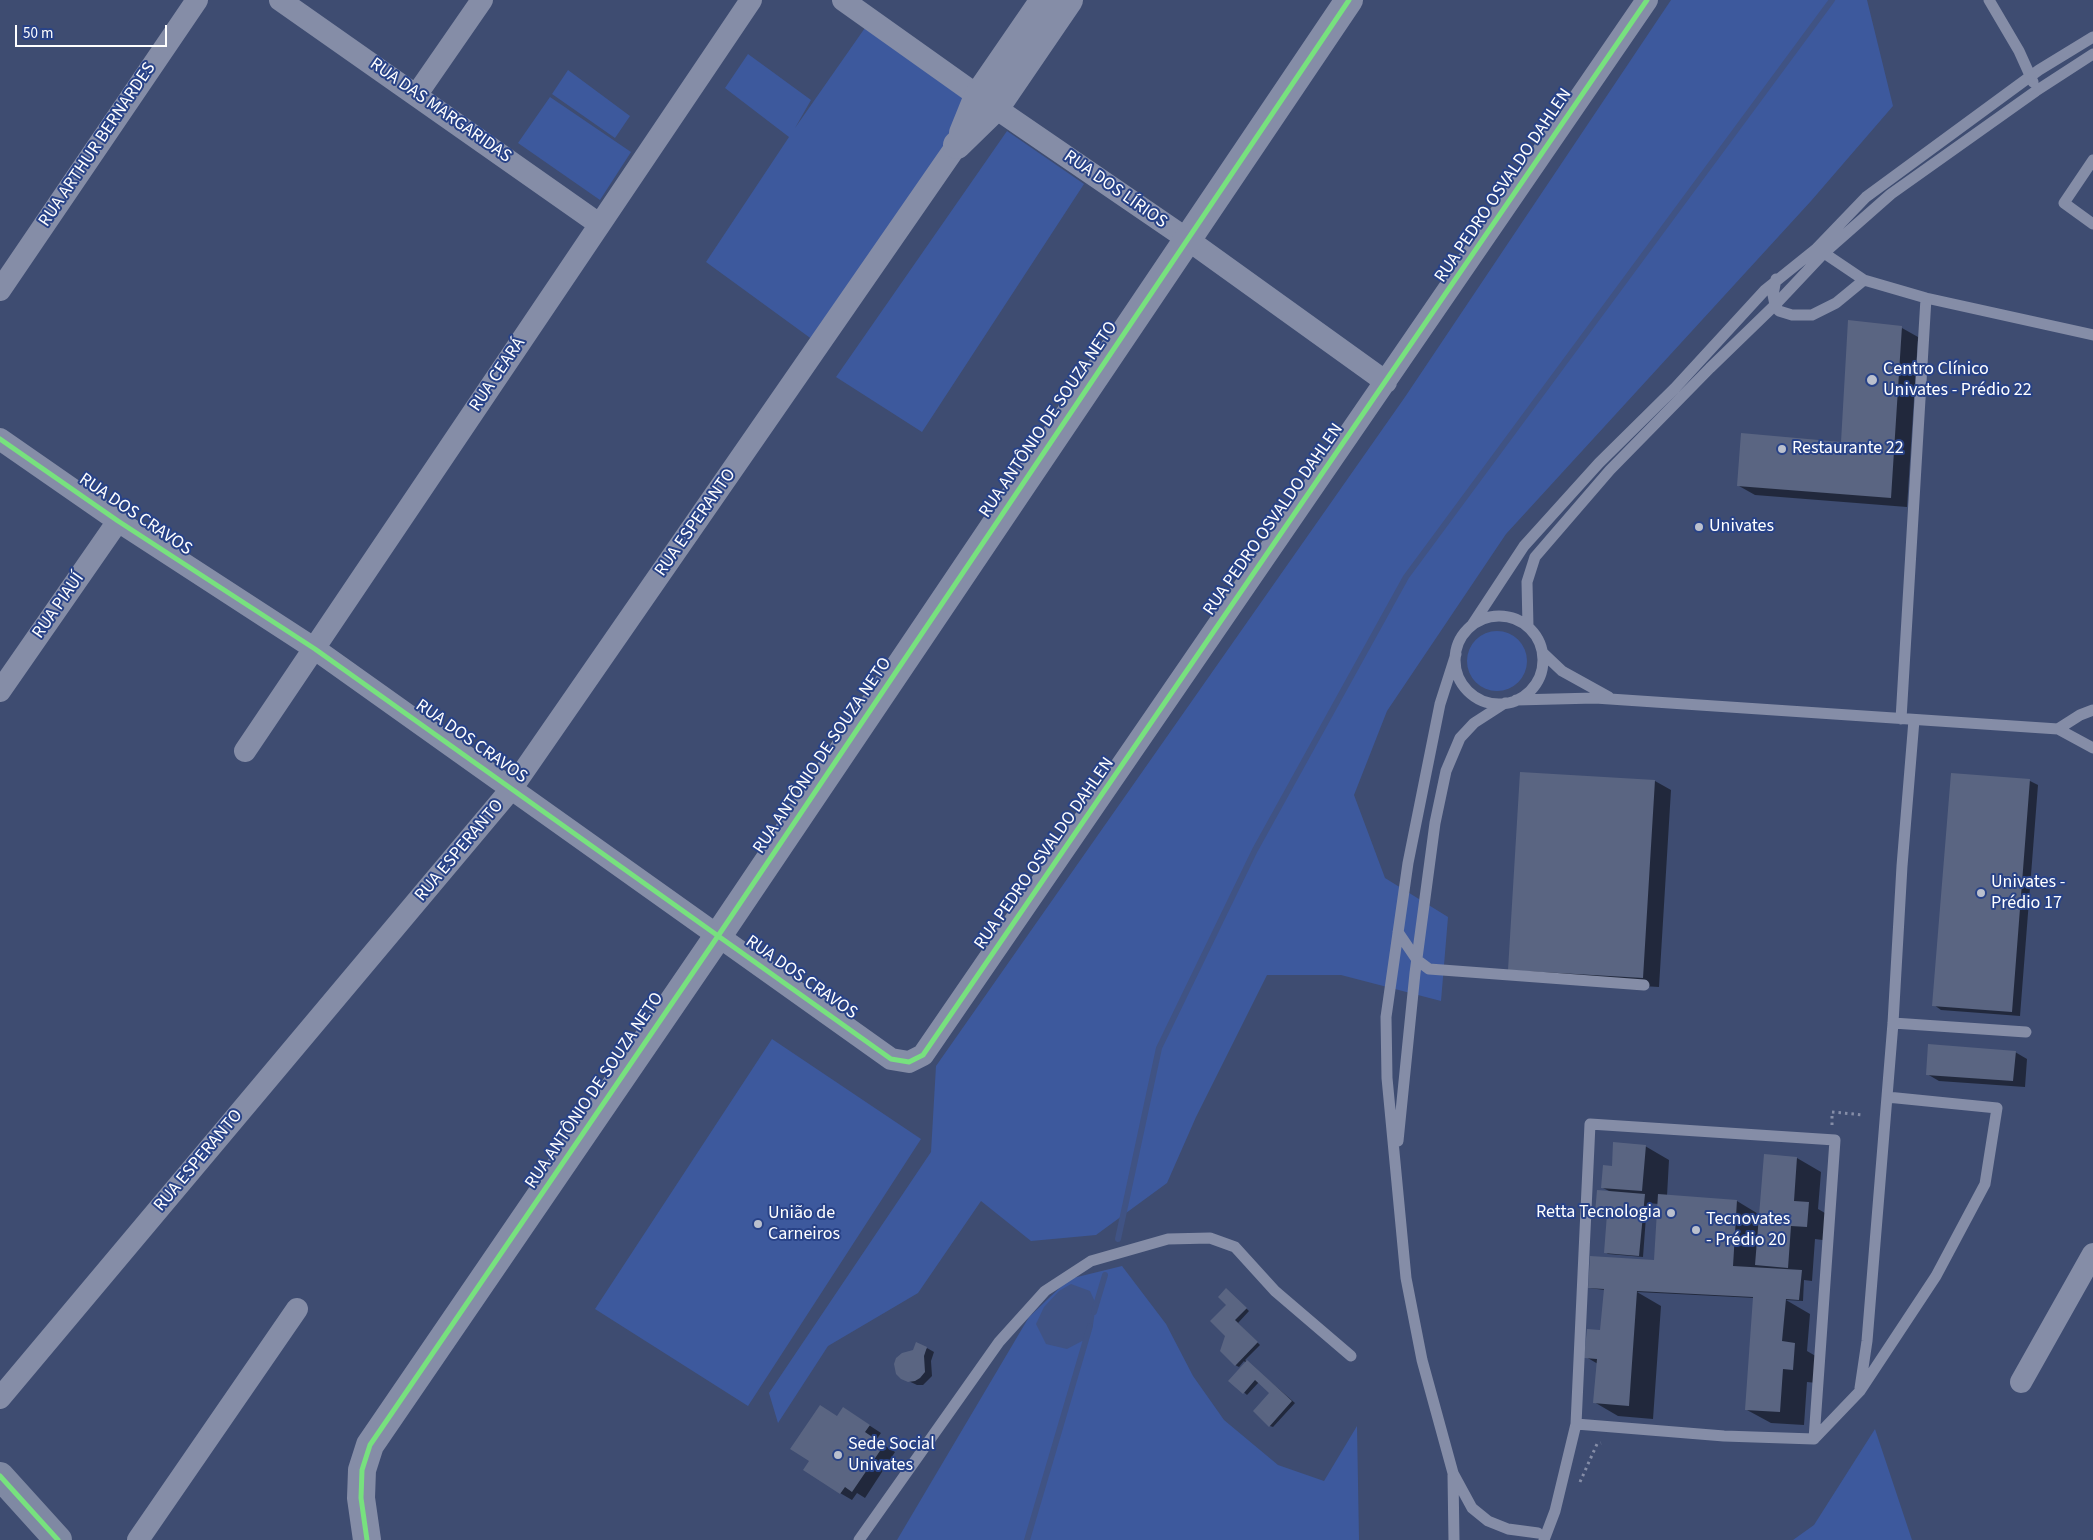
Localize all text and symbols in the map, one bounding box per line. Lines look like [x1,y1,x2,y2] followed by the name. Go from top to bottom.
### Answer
[18,15,170,47] scale bar
[23,23,53,44] text: 50 m
[365,54,515,168] street label: RUA DAS MARGARIDAS
[35,59,161,231] street label: RUA ARTHUR BERNARDES
[1431,85,1577,287] street label: RUA PEDRO OSVALDO DAHLEN
[1059,146,1171,234] street label: RUA DOS LÍRIOS
[975,318,1123,522] street label: RUA ANTÔNIO DE SOUZA NETO
[465,334,531,416] street label: RUA CEARÁ
[1883,359,2032,402] place label: Centro Clínico Univates - Prédio 22
[1865,373,1879,387] marker: Centro Clínico Univates - Prédio 22
[1199,420,1349,620] street label: RUA PEDRO OSVALDO DAHLEN
[1792,438,1904,460] place label: Restaurante 22
[1776,443,1788,455] marker: Restaurante 22
[651,465,741,581] street label: RUA ESPERANTO
[74,469,196,561] street label: RUA DOS CRAVOS
[1709,516,1774,538] place label: Univates
[1693,521,1705,533] marker: Univates
[28,569,90,643] street label: RUA PIAUÍ
[749,654,897,858] street label: RUA ANTÔNIO DE SOUZA NETO
[411,695,531,789] street label: RUA DOS CRAVOS
[970,754,1120,954] street label: RUA PEDRO OSVALDO DAHLEN
[411,796,509,906] street label: RUA ESPERANTO
[1991,872,2065,914] place label: Univates - Prédio 17
[1975,887,1987,899] marker: Univates - Prédio 17
[741,931,861,1025] street label: RUA DOS CRAVOS
[521,989,669,1193] street label: RUA ANTÔNIO DE SOUZA NETO
[150,1106,248,1216] street label: RUA ESPERANTO
[1536,1202,1661,1224] place label: Retta Tecnologia
[768,1203,840,1246] place label: União de Carneiros
[1665,1207,1677,1219] marker: Retta Tecnologia
[1706,1209,1790,1252] place label: Tecnovates - Prédio 20
[752,1218,764,1230] marker: União de Carneiros
[1690,1224,1702,1236] marker: Tecnovates - Prédio 20
[848,1434,935,1476] place label: Sede Social Univates
[832,1449,844,1461] marker: Sede Social Univates

